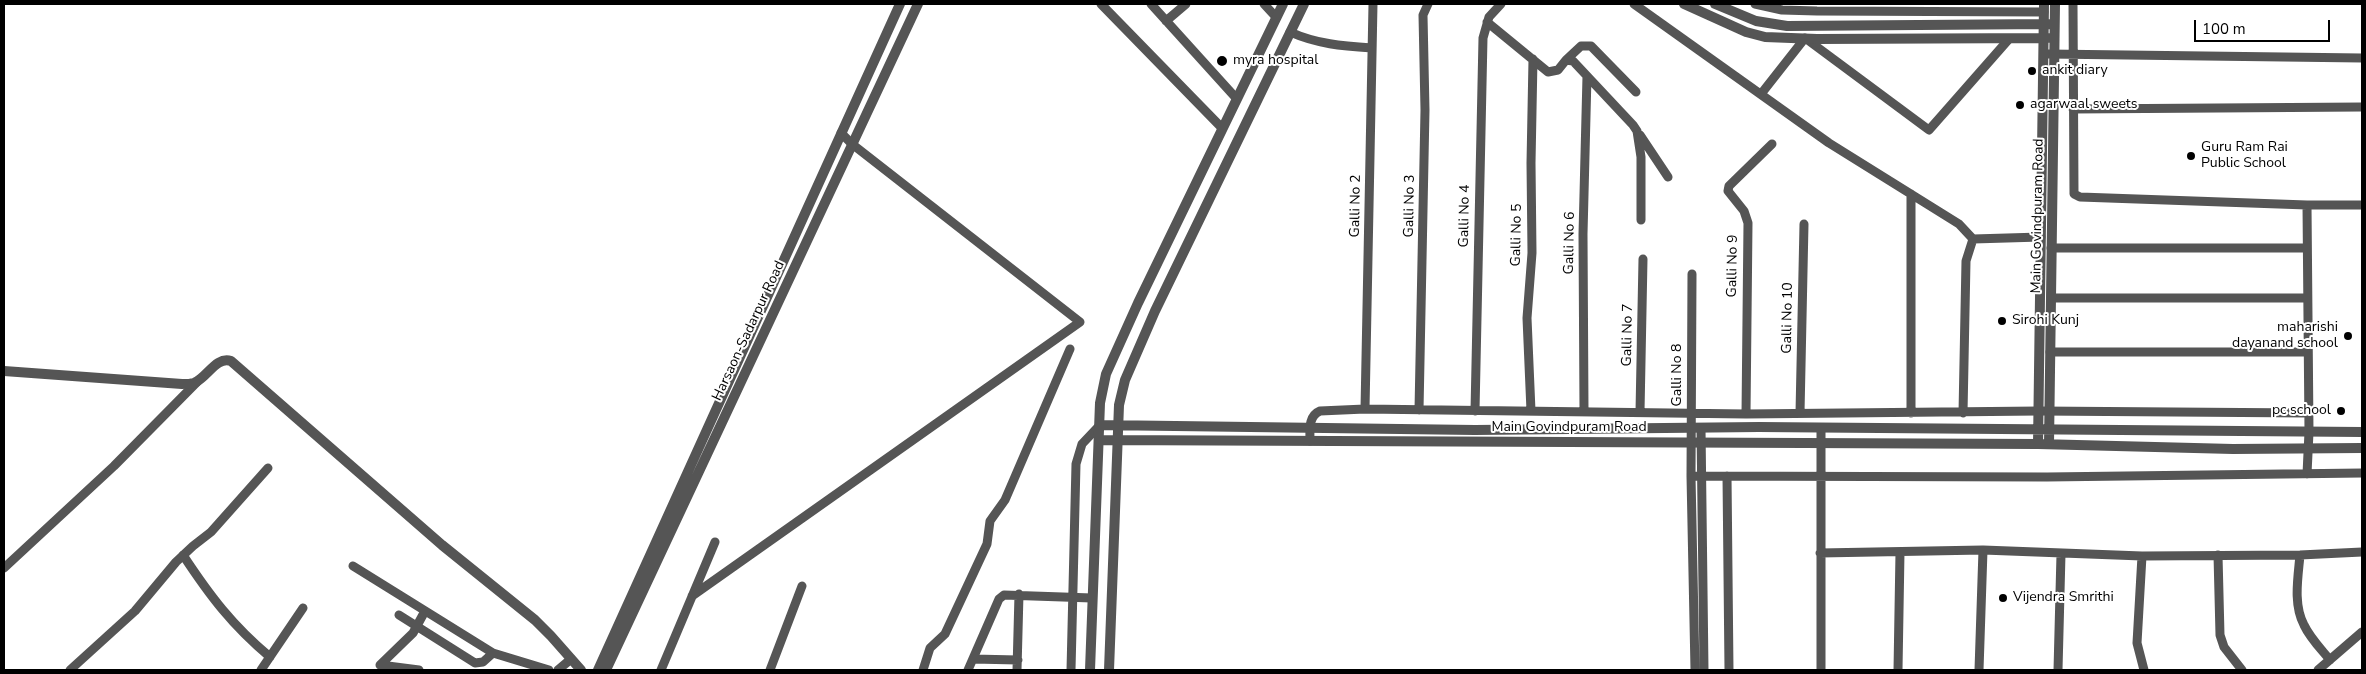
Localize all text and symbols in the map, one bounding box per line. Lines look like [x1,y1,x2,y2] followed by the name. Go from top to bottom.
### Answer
[2196,10,2332,42] scale bar
[2202,19,2246,39] text: 100 m
[1233,53,1318,69] place label: myra hospital
[1215,54,1229,68] marker: myra hospital
[2042,63,2108,79] place label: ankit diary
[2026,65,2038,77] marker: ankit diary
[2030,97,2137,113] place label: agarwaal sweets
[2014,99,2026,111] marker: agarwaal sweets
[2028,138,2048,294] street label: Main Govindpuram Road
[2201,140,2288,172] place label: Guru Ram Rai Public School
[2185,150,2197,162] marker: Guru Ram Rai Public School
[1347,174,1365,238] street label: Galli No 2
[1401,174,1419,238] street label: Galli No 3
[1456,184,1474,248] street label: Galli No 4
[1508,203,1526,267] street label: Galli No 5
[1561,211,1579,275] street label: Galli No 6
[1724,234,1742,298] street label: Galli No 9
[709,258,789,404] street label: Harsaon-Sadarpur Road
[1779,282,1797,354] street label: Galli No 10
[1619,303,1637,367] street label: Galli No 7
[2012,313,2079,329] place label: Sirohi Kunj
[1996,315,2008,327] marker: Sirohi Kunj
[2232,320,2338,352] place label: maharishi dayanand school
[2342,330,2354,342] marker: maharishi dayanand school
[1670,344,1686,406] street label: Galli No 8
[2272,403,2331,419] place label: pc school
[2335,405,2347,417] marker: pc school
[1491,420,1647,436] street label: Main Govindpuram Road
[2013,590,2114,606] place label: Vijendra Smrithi
[1997,592,2009,604] marker: Vijendra Smrithi

